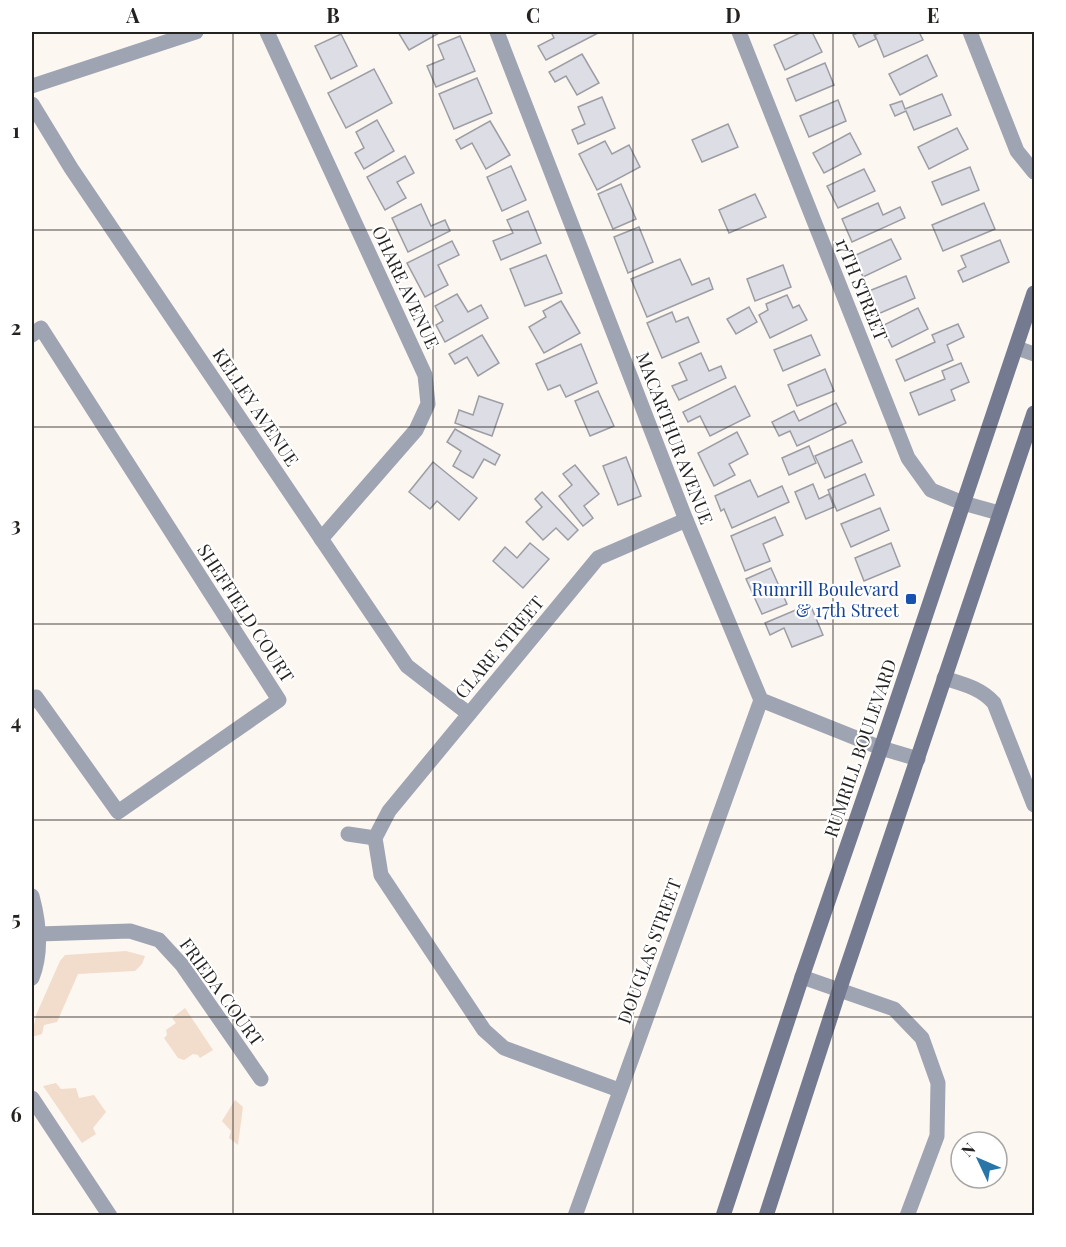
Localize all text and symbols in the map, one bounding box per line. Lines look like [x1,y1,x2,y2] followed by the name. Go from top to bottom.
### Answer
[125,1,140,28] text: A
[326,1,340,28] text: B
[526,1,540,28] text: C
[725,1,741,28] text: D
[927,1,939,28] text: E
[12,116,20,143] text: 1
[367,222,445,352] street label: OHARE AVENUE
[830,234,894,344] street label: 17TH STREET
[11,313,21,340] text: 2
[208,343,304,471] street label: KELLEY AVENUE
[631,348,719,528] street label: MACARTHUR AVENUE
[11,510,21,537] text: 3
[192,539,300,687] street label: SHEFFIELD COURT
[752,577,900,622] place label: Rumrill Boulevard & 17th Street
[449,591,549,703] street label: CLARE STREET
[904,592,918,606] marker: Rumrill Boulevard & 17th Street
[818,656,902,840] street label: RUMRILL BOULEVARD
[11,707,21,734] text: 4
[612,875,686,1027] street label: DOUGLAS STREET
[11,904,21,931] text: 5
[175,933,269,1051] street label: FRIEDA COURT
[10,1100,22,1127] text: 6
[949,1130,1009,1190] north arrow
[956,1137,980,1161] text: N

